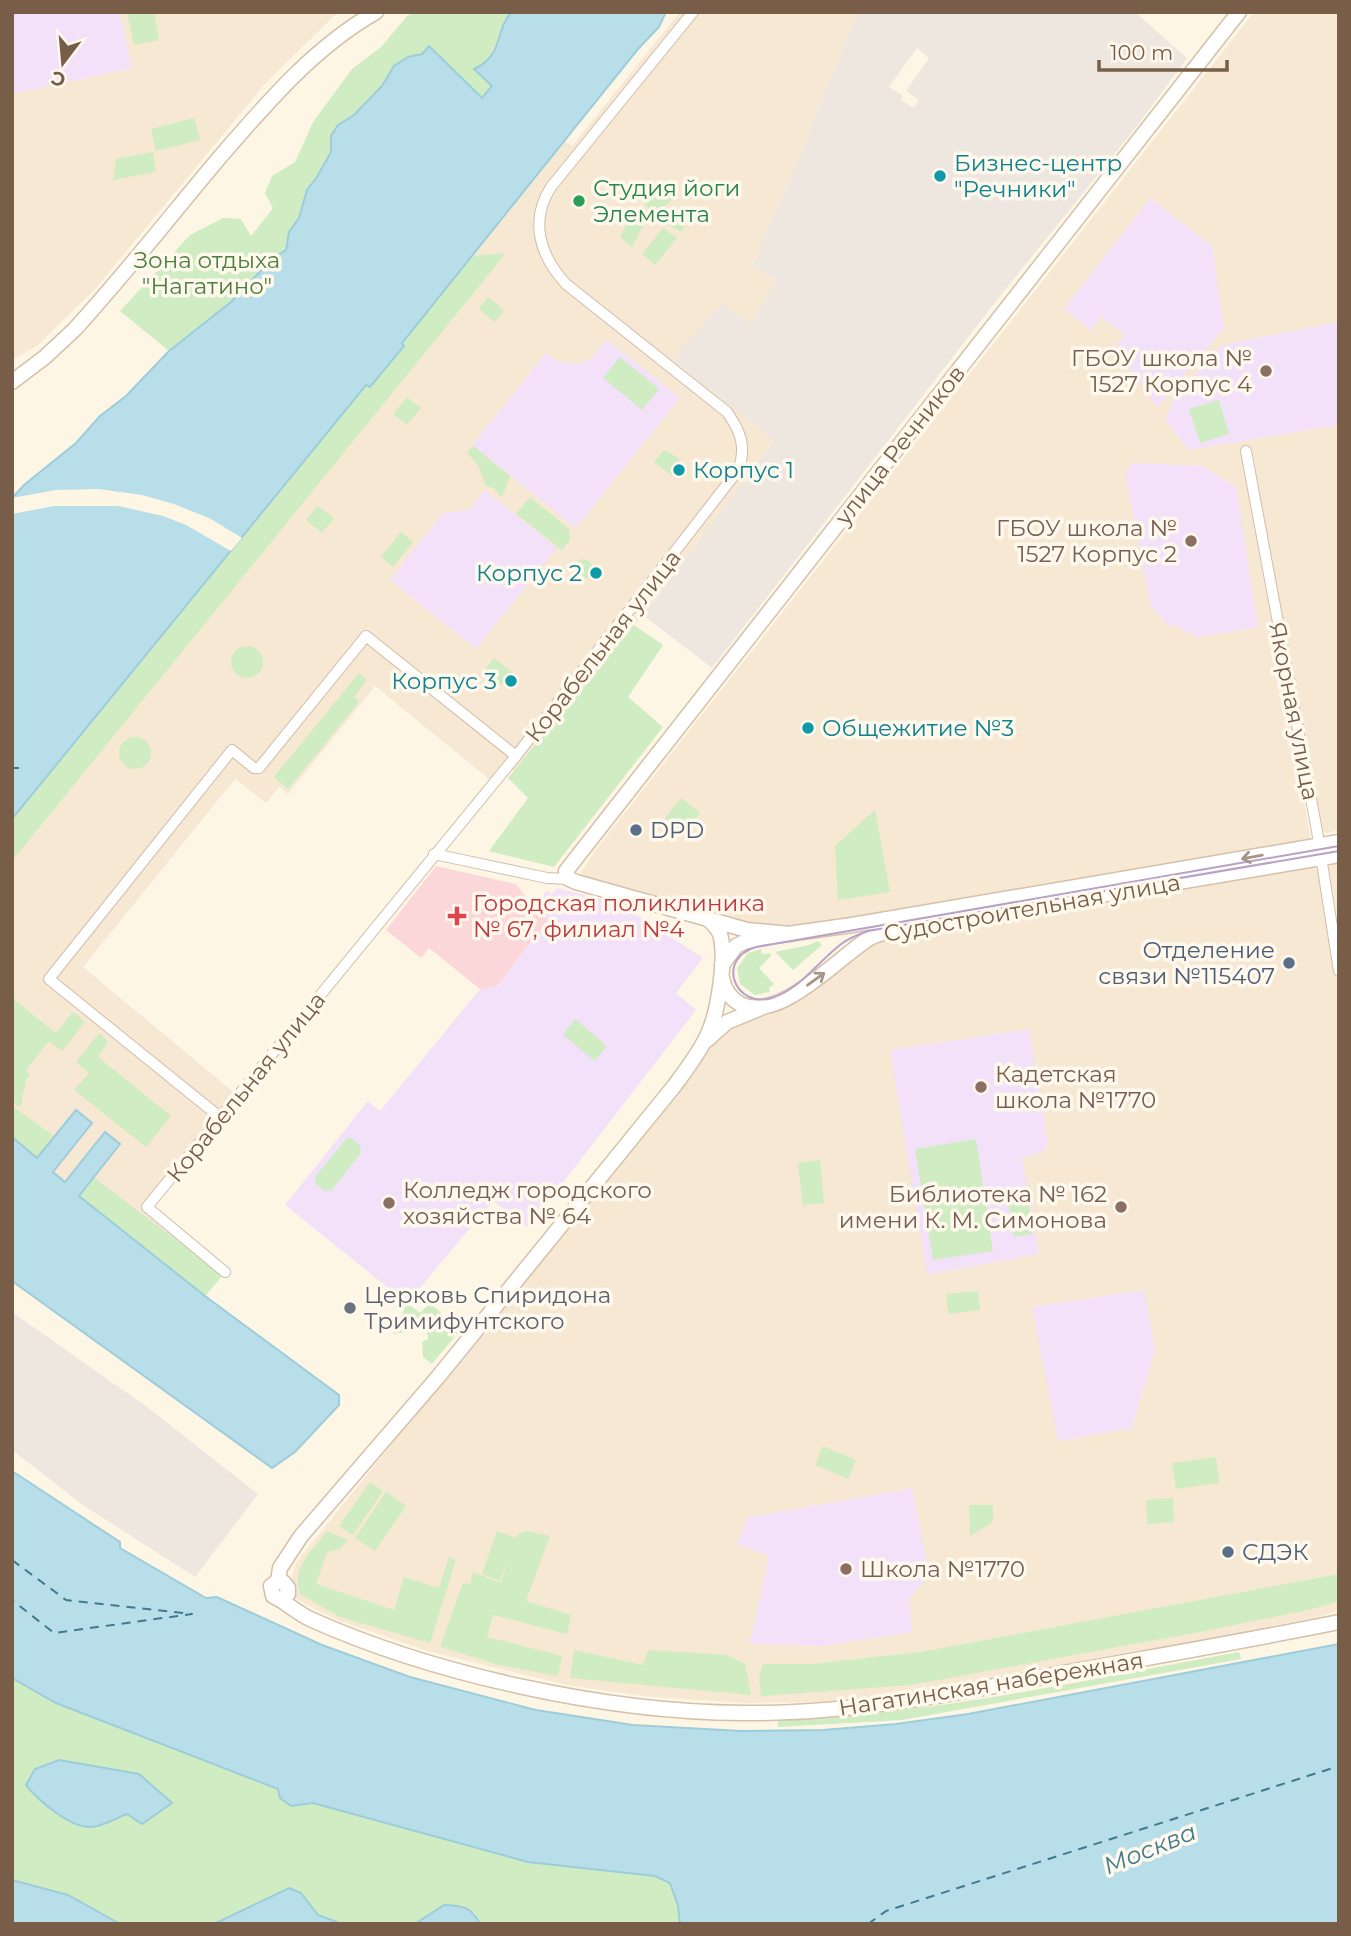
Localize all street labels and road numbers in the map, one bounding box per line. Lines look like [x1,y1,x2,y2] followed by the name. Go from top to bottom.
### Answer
[828,360,971,531] street label: улица Речников
[519,544,687,748] street label: Корабельная улица
[1263,620,1325,802] street label: Якорная улица
[882,868,1182,948] street label: Судостроительная улица
[161,986,331,1188] street label: Корабельная улица
[837,1646,1145,1722] street label: Нагатинская набережная

